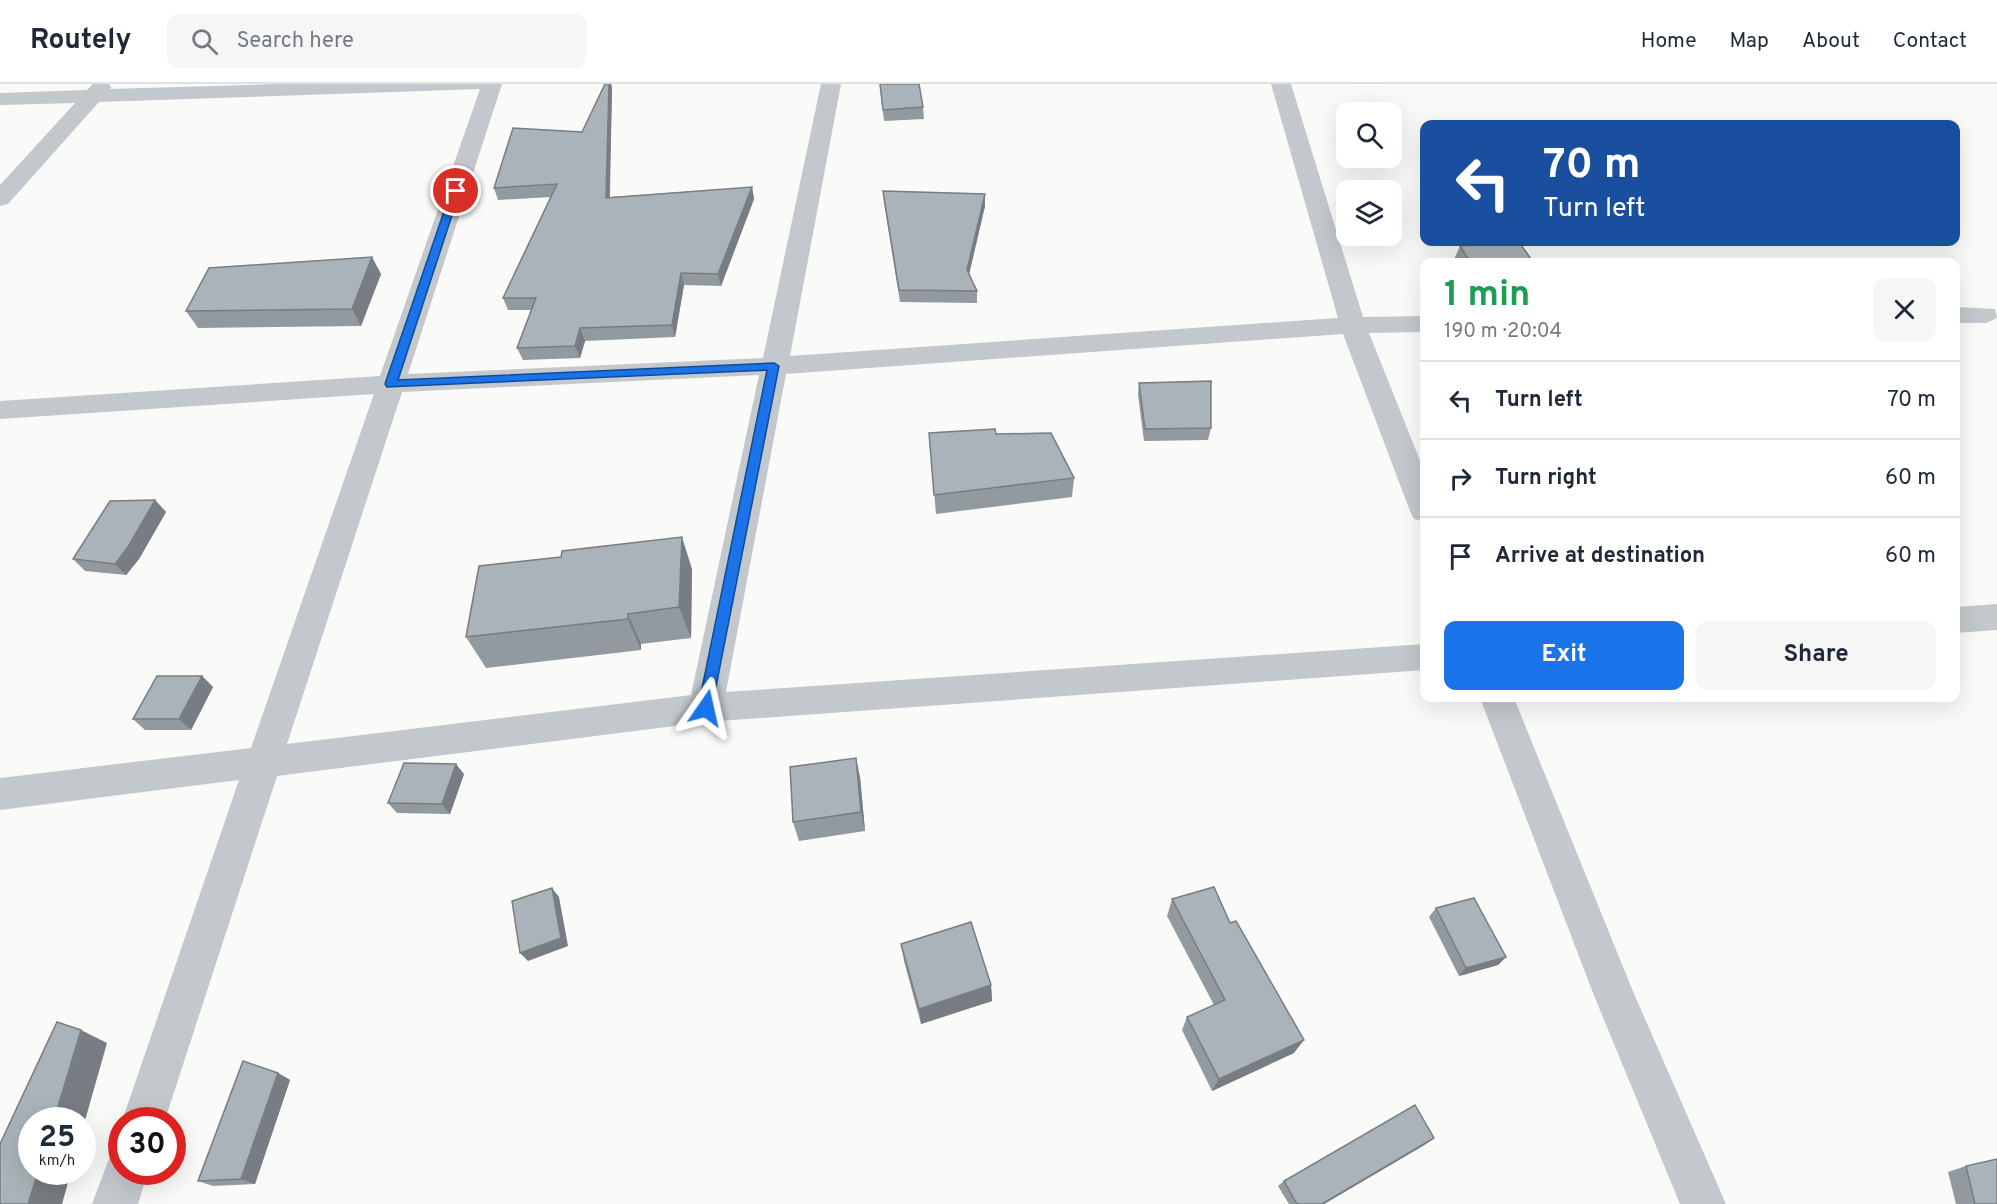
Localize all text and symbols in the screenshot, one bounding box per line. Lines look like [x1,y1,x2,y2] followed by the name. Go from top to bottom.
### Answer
[167,14,587,68] search box
[30,23,131,59] text: Routely
[188,25,221,58] icon: search
[236,28,354,55] text: Search here
[1641,28,1697,55] text: Home
[1730,28,1769,55] text: Map
[1802,28,1860,55] text: About
[1893,28,1967,55] text: Contact
[1336,102,1402,246] map controls
[1336,102,1402,168] button: search
[1543,140,1641,193] text: 70 m
[1444,144,1522,222] icon: left
[430,165,481,216] pin
[439,174,472,207] icon: arrive
[1336,180,1402,246] button: layers
[1543,192,1645,226] text: Turn left
[1444,273,1530,319] text: 1 min
[1873,278,1936,341] button: close
[1444,319,1562,345] text: 190 m · 20:04
[1444,384,1477,417] icon: left
[1495,387,1583,414] text: Turn left
[1887,387,1936,414] text: 70 m
[1444,462,1477,495] icon: right
[1495,465,1597,492] text: Turn right
[1885,465,1936,492] text: 60 m
[1444,540,1477,573] icon: arrive
[1495,543,1705,570] text: Arrive at destination
[1885,543,1936,570] text: 60 m
[1444,621,1684,690] button: Exit
[1696,621,1936,690] button: Share
[674,676,738,740] position arrow
[108,1107,186,1185] speed limit sign: 30
[39,1120,75,1157] text: 25
[39,1152,75,1171] text: km/h

